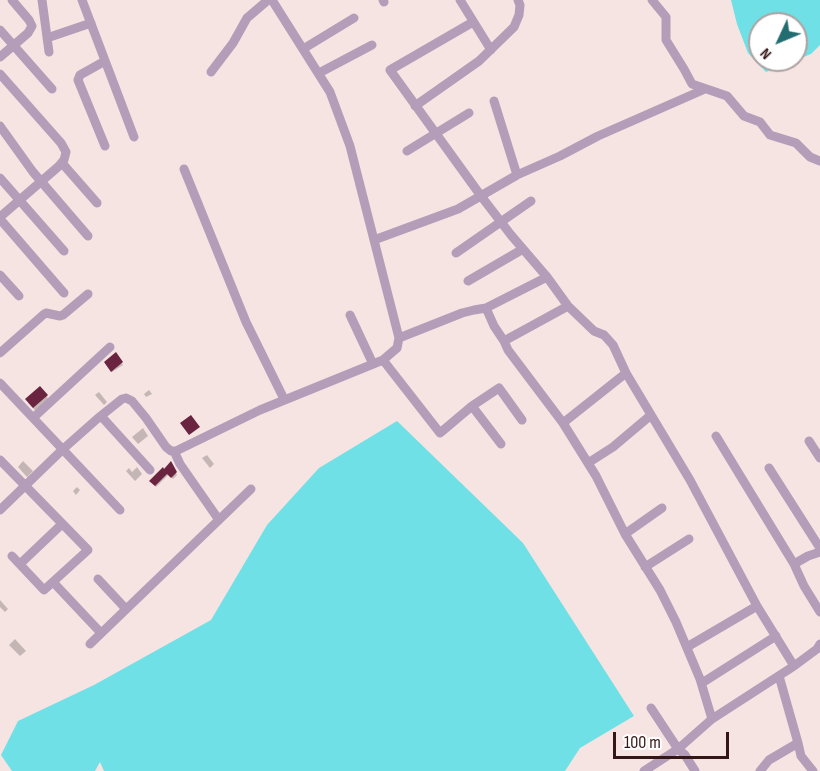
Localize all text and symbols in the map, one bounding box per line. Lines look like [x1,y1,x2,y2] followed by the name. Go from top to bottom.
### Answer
[748,12,808,72] north arrow
[756,44,776,63] text: N
[616,720,732,758] scale bar
[624,732,661,753] text: 100 m

